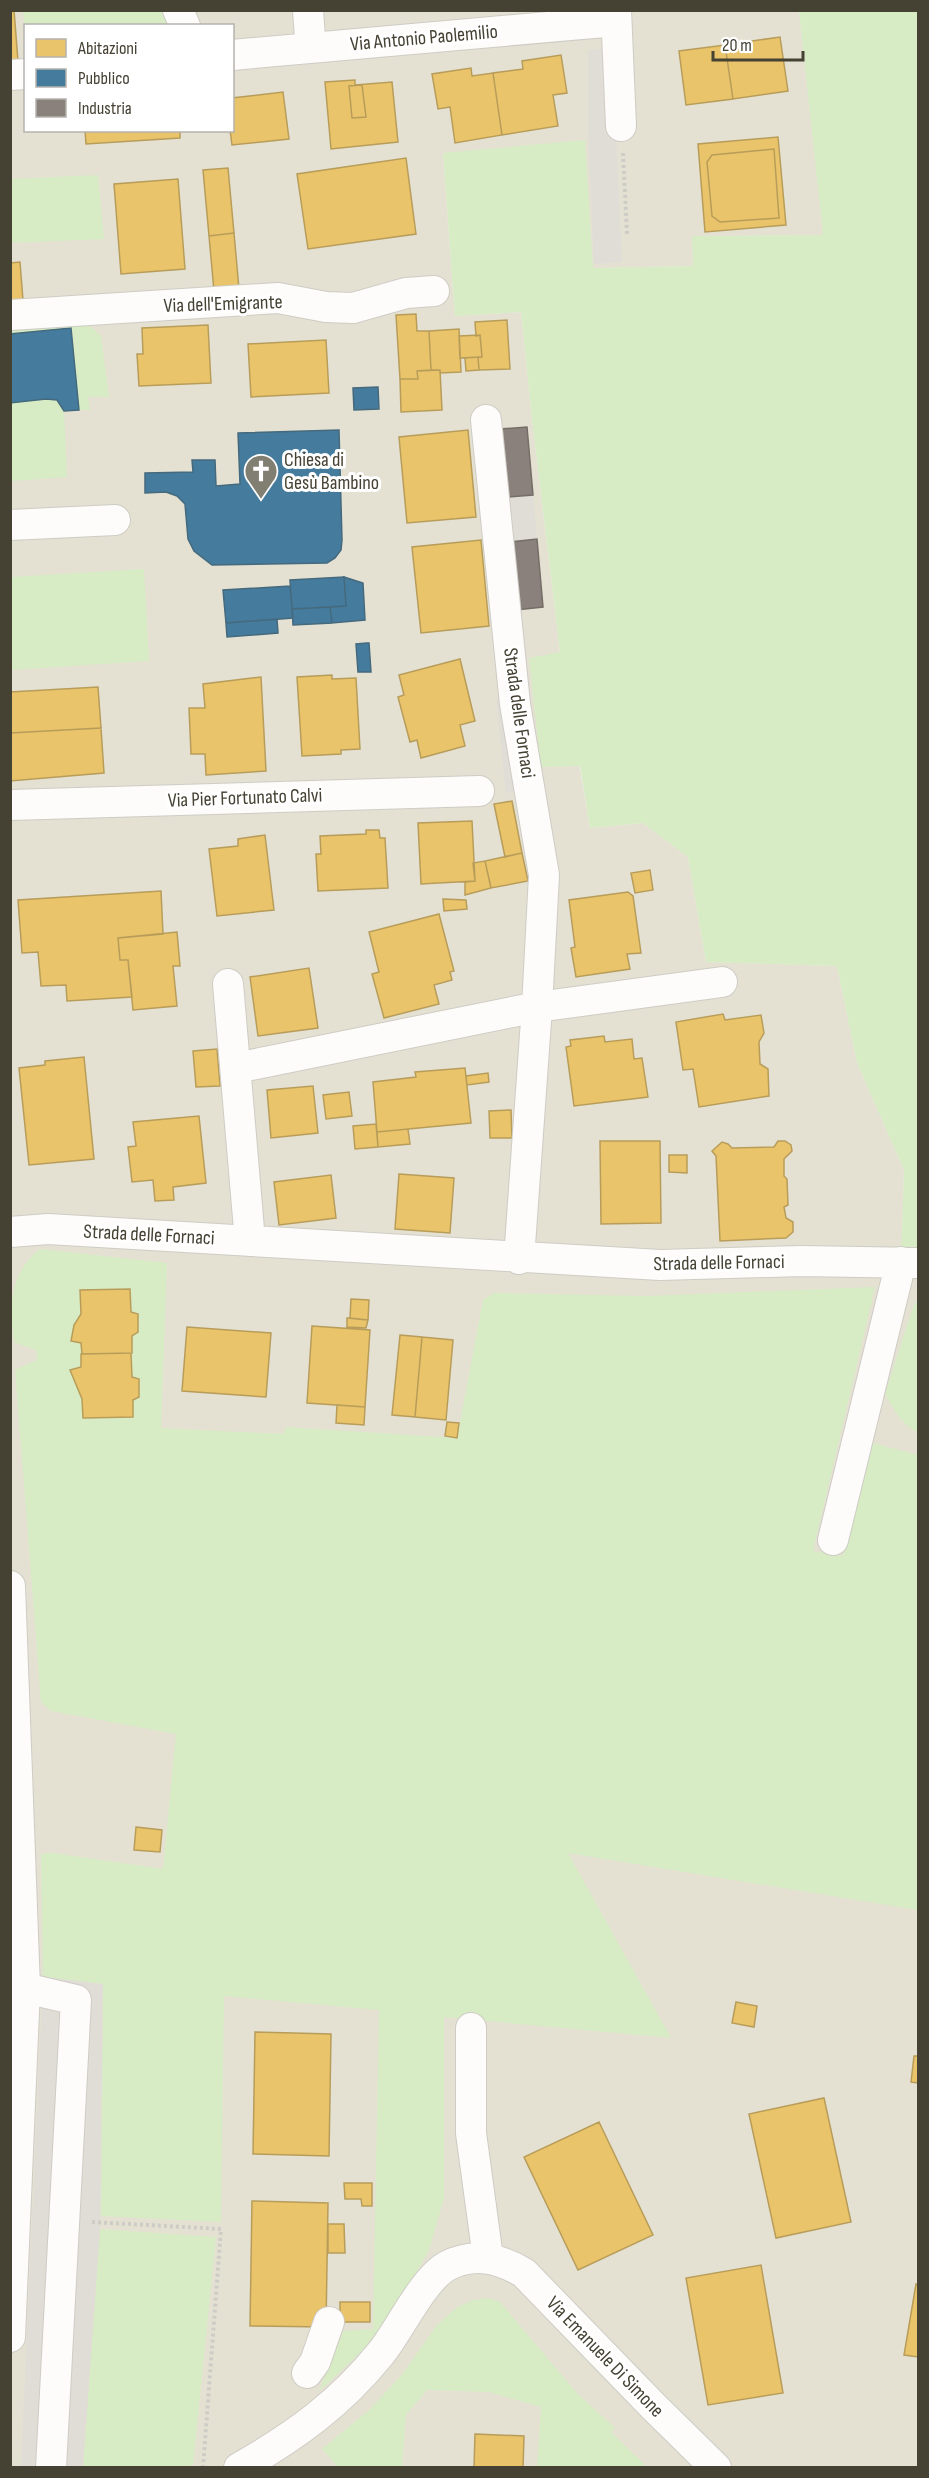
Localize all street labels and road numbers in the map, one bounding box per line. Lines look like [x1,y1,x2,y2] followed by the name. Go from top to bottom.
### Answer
[349,20,499,56] street label: Via Antonio Paolemilio
[163,290,283,318] street label: Via dell'Emigrante
[498,646,540,780] street label: Strada delle Fornaci
[167,783,323,813] street label: Via Pier Fortunato Calvi
[83,1220,215,1250] street label: Strada delle Fornaci
[653,1250,785,1276] street label: Strada delle Fornaci
[541,2291,669,2423] street label: Via Emanuele Di Simone

